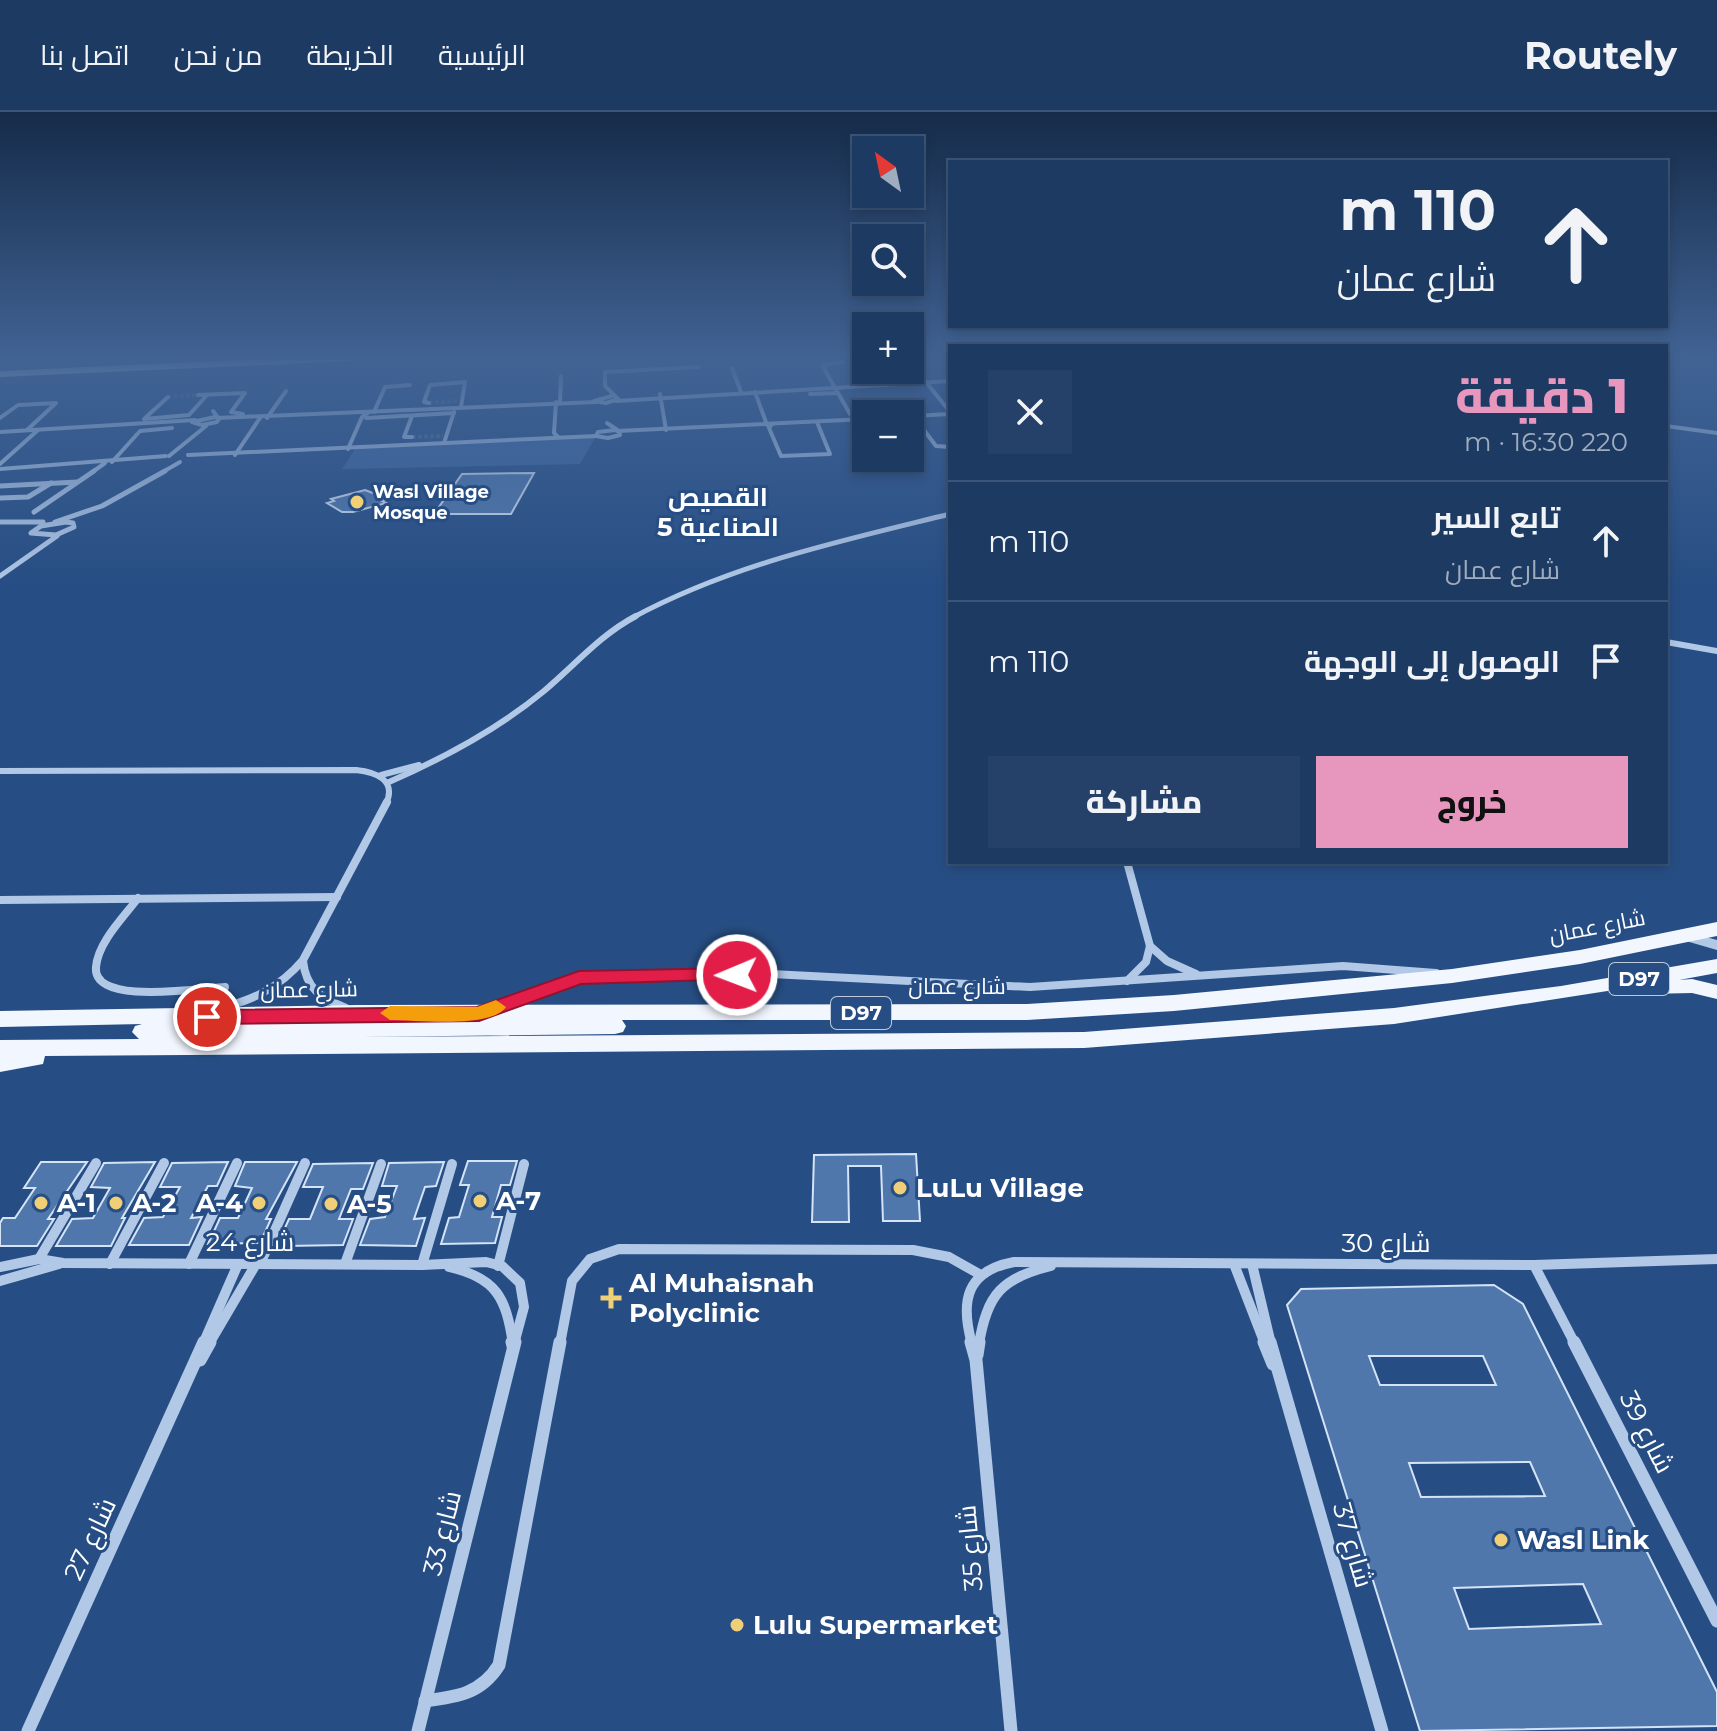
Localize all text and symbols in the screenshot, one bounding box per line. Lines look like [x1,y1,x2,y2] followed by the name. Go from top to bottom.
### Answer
[1524,32,1677,79] text: Routely
[40,38,130,72] text: اتصل بنا
[174,38,263,72] text: من نحن
[307,38,394,72] text: الخريطة
[438,38,526,72] text: الرئيسية
[852,136,924,208] north arrow
[852,136,924,472] map controls
[1339,176,1496,244] text: 110 m
[1524,192,1628,296] icon: ahead
[852,224,924,296] button: search
[1337,256,1496,300] text: شارع عمان
[852,312,924,384] button: +
[1455,367,1628,425] text: 1 دقيقة
[988,370,1072,454] button: close
[852,400,924,472] button: −
[1464,426,1628,458] text: 220 m · 16:30
[373,481,489,524] place label: Wasl Village Mosque
[657,481,779,543] district label: القصيص الصناعية 5
[348,493,366,511] marker: Wasl Village Mosque
[1432,499,1560,536] text: تابع السير
[1584,519,1628,563] icon: ahead
[988,523,1069,560] text: 110 m
[1445,554,1560,586] text: شارع عمان
[1584,639,1628,683] icon: arrive
[988,643,1069,680] text: 110 m
[1304,643,1560,680] text: الوصول إلى الوجهة
[988,756,1300,848] button: مشاركة
[1316,756,1628,848] button: خروج
[1547,904,1648,950] street label: شارع عمان
[695,933,779,1017] position arrow
[1609,963,1669,995] road number: D97
[908,973,1006,1001] street label: شارع عمان
[260,975,358,1005] street label: شارع عمان
[173,983,241,1051] pin
[185,995,229,1039] icon: arrive
[831,997,891,1029] road number: D97
[916,1172,1084,1204] place label: LuLu Village
[891,1179,909,1197] marker: LuLu Village
[495,1185,541,1217] place label: A-7
[56,1187,96,1219] place label: A-1
[131,1187,176,1219] place label: A-2
[195,1187,243,1219] place label: A-4
[346,1188,392,1220] place label: A-5
[471,1192,489,1210] marker: A-7
[32,1194,50,1212] marker: A-1
[107,1194,125,1212] marker: A-2
[250,1194,268,1212] marker: A-4
[322,1195,340,1213] marker: A-5
[206,1226,294,1259] street label: شارع 24
[1341,1227,1431,1260] street label: شارع 30
[628,1267,814,1329] place label: Al Muhaisnah Polyclinic
[600,1287,622,1309] marker: Al Muhaisnah Polyclinic
[1612,1386,1681,1479] street label: شارع 39
[416,1487,469,1579] street label: شارع 33
[57,1493,124,1586] street label: شارع 27
[1325,1499,1380,1591] street label: شارع 37
[950,1504,991,1592] street label: شارع 35
[1517,1524,1650,1556] place label: Wasl Link
[1492,1531,1510,1549] marker: Wasl Link
[753,1609,998,1641] place label: Lulu Supermarket
[728,1616,746,1634] marker: Lulu Supermarket

